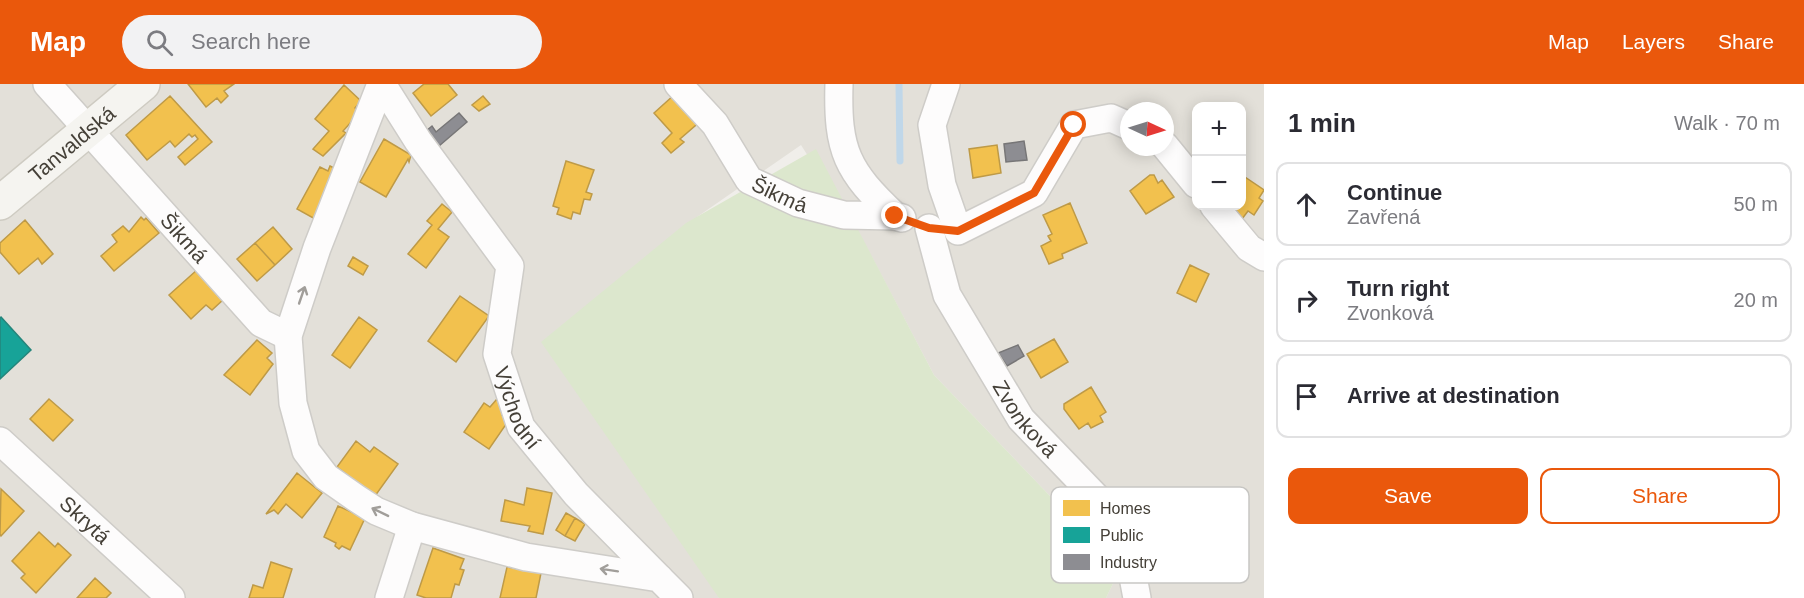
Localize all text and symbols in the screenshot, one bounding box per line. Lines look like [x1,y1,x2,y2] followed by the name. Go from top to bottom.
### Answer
[122,15,542,69] search box
[30,26,86,57] text: Map
[143,26,176,59] icon: search
[191,29,311,54] text: Search here
[1548,30,1589,53] text: Map
[1622,30,1685,53] text: Layers
[1718,30,1774,53] text: Share
[24,101,119,186] street label: Tanvaldská
[1120,102,1174,156] north arrow
[1192,102,1246,210] map controls
[1192,102,1246,156] button: +
[1288,108,1356,138] text: 1 min
[1060,111,1086,137] route start
[1674,112,1780,134] text: Walk · 70 m
[1192,156,1246,210] button: −
[748,172,810,216] street label: Šikmá
[1347,180,1442,205] text: Continue
[1290,188,1323,221] icon: ahead
[1734,193,1778,215] text: 50 m
[881,202,907,228] route end
[1347,206,1420,228] text: Zavřená
[156,208,213,267] street label: Šikmá
[1347,276,1449,301] text: Turn right
[1290,284,1323,317] icon: right
[297,286,308,305] one-way arrow
[1734,289,1778,311] text: 20 m
[1347,302,1434,324] text: Zvonková
[490,363,545,453] street label: Východní
[989,376,1063,462] street label: Zvonková
[1290,380,1323,413] icon: arrive
[1347,383,1560,408] text: Arrive at destination
[1288,468,1528,524] button: Save
[1540,468,1780,524] button: Share
[1051,487,1249,583] legend
[56,491,115,548] street label: Skrytá
[1100,500,1151,517] text: Homes
[372,506,389,518] one-way arrow
[1100,527,1144,544] text: Public
[1100,554,1157,571] text: Industry
[599,564,619,575] one-way arrow

